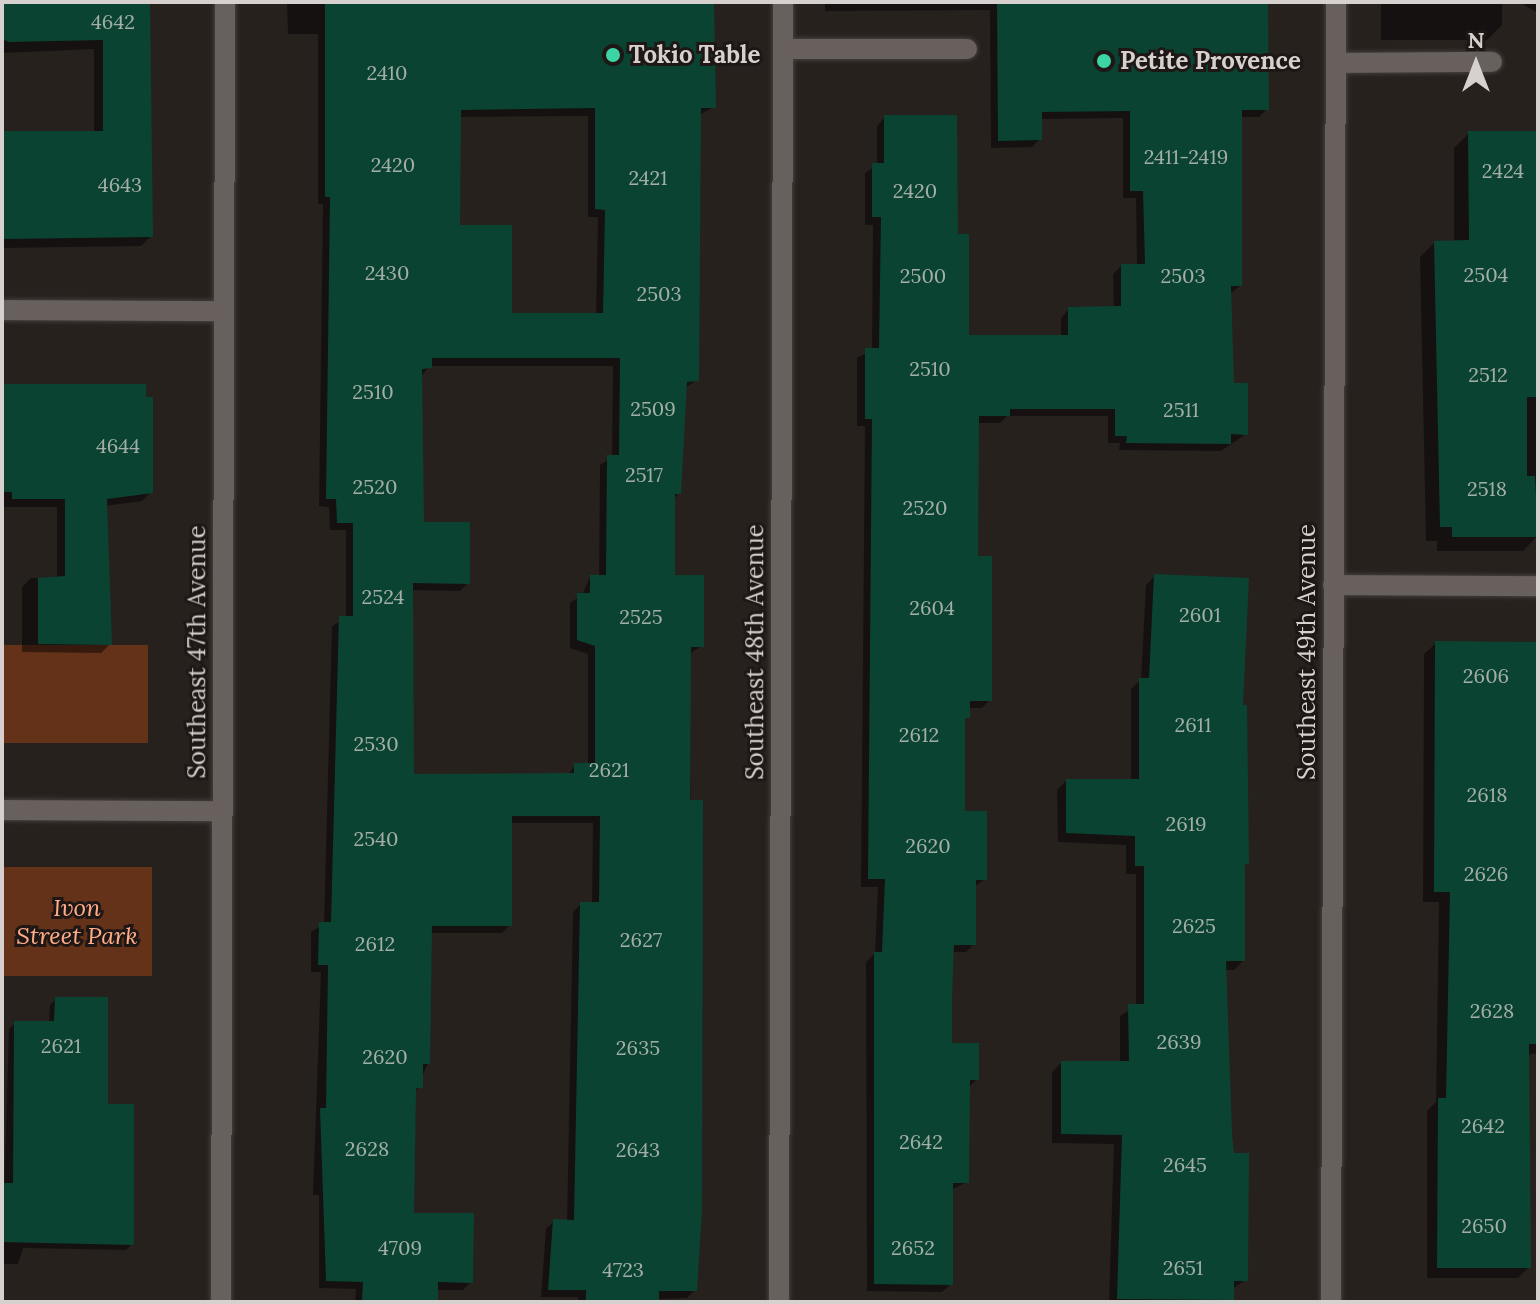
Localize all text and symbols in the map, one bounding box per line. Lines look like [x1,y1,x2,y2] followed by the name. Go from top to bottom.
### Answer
[91,9,135,33] house number: 4642
[1436,24,1516,104] north arrow
[1467,26,1485,54] text: N
[629,41,760,69] place label: Tokio Table
[604,46,622,64] marker: Tokio Table
[1120,47,1301,75] place label: Petite Provence
[1095,52,1113,70] marker: Petite Provence
[367,60,407,84] house number: 2410
[1144,144,1228,168] house number: 2411-2419
[371,152,415,176] house number: 2420
[1482,158,1524,182] house number: 2424
[628,165,668,189] house number: 2421
[98,172,142,196] house number: 4643
[893,178,937,202] house number: 2420
[365,260,409,284] house number: 2430
[1464,262,1508,286] house number: 2504
[900,263,946,287] house number: 2500
[1160,263,1206,287] house number: 2503
[636,281,682,305] house number: 2503
[909,356,951,380] house number: 2510
[1468,362,1508,386] house number: 2512
[352,379,394,403] house number: 2510
[630,396,676,420] house number: 2509
[1163,397,1199,421] house number: 2511
[96,433,140,457] house number: 4644
[625,462,663,486] house number: 2517
[353,474,397,498] house number: 2520
[1467,476,1507,500] house number: 2518
[903,495,947,519] house number: 2520
[741,524,769,780] street label: Southeast 48th Avenue
[1293,524,1321,780] street label: Southeast 49th Avenue
[183,525,211,779] street label: Southeast 47th Avenue
[362,584,404,608] house number: 2524
[909,595,955,619] house number: 2604
[1179,602,1221,626] house number: 2601
[619,604,663,628] house number: 2525
[1463,663,1509,687] house number: 2606
[1175,712,1211,736] house number: 2611
[899,722,939,746] house number: 2612
[353,731,399,755] house number: 2530
[589,757,629,781] house number: 2621
[1467,782,1507,806] house number: 2618
[1165,811,1207,835] house number: 2619
[354,826,398,850] house number: 2540
[905,833,951,857] house number: 2620
[1464,861,1508,885] house number: 2626
[16,894,138,950] park label: Ivon Street Park
[1172,913,1216,937] house number: 2625
[620,927,662,951] house number: 2627
[355,931,395,955] house number: 2612
[1470,998,1514,1022] house number: 2628
[1157,1029,1201,1053] house number: 2639
[41,1033,81,1057] house number: 2621
[616,1035,660,1059] house number: 2635
[362,1044,408,1068] house number: 2620
[1461,1113,1505,1137] house number: 2642
[899,1129,943,1153] house number: 2642
[345,1136,389,1160] house number: 2628
[616,1137,660,1161] house number: 2643
[1163,1152,1207,1176] house number: 2645
[1461,1213,1507,1237] house number: 2650
[378,1235,422,1259] house number: 4709
[891,1235,935,1259] house number: 2652
[1163,1255,1203,1279] house number: 2651
[602,1257,644,1281] house number: 4723

